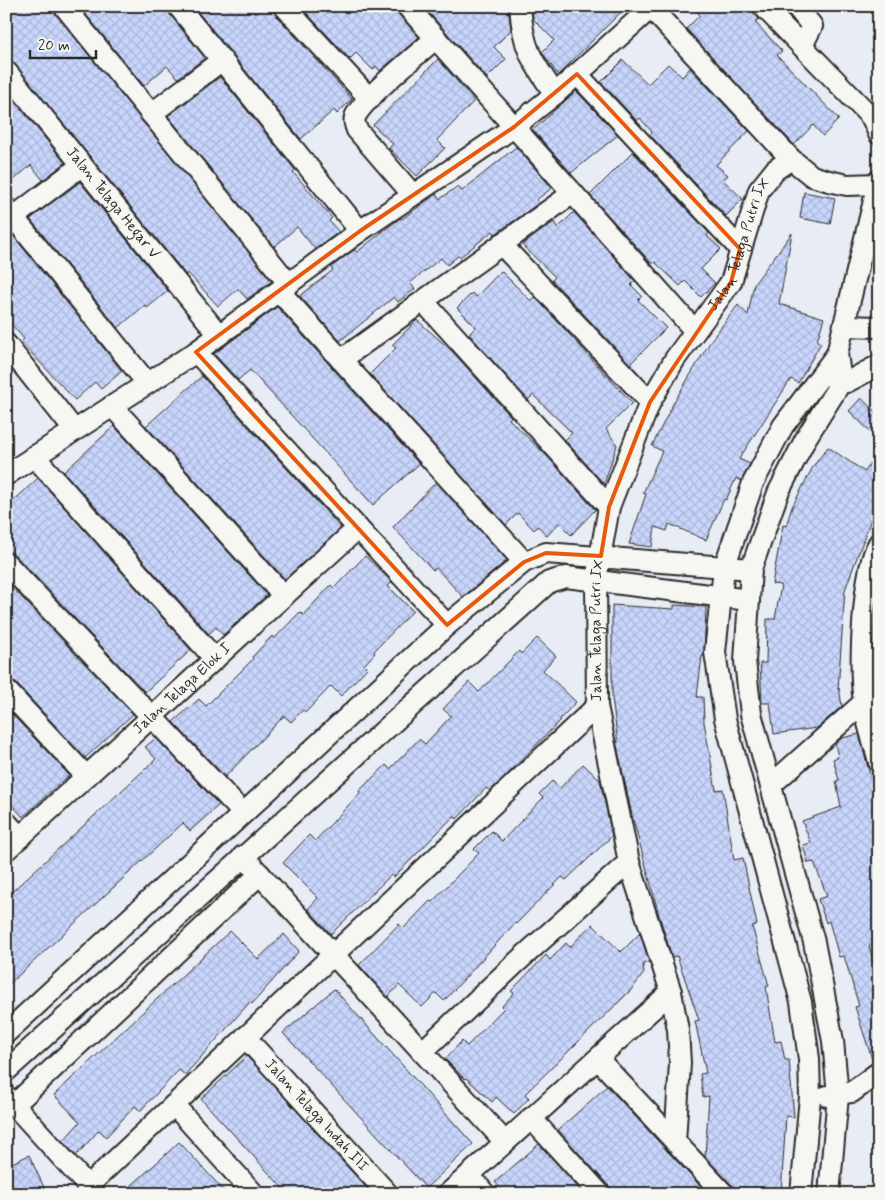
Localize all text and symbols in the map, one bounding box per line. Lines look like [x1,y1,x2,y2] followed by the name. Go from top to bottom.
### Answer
[30,28,96,60] scale bar
[38,36,70,56] text: 20 m
[61,143,164,264] street label: Jalan Telaga Hegar V
[703,174,775,315] street label: Jalan Telaga Putri IX
[586,558,609,702] street label: Jalan Telaga Putri IX
[129,638,236,739] street label: Jalan Telaga Elok I
[260,1055,373,1176] street label: Jalan Telaga Indah III

